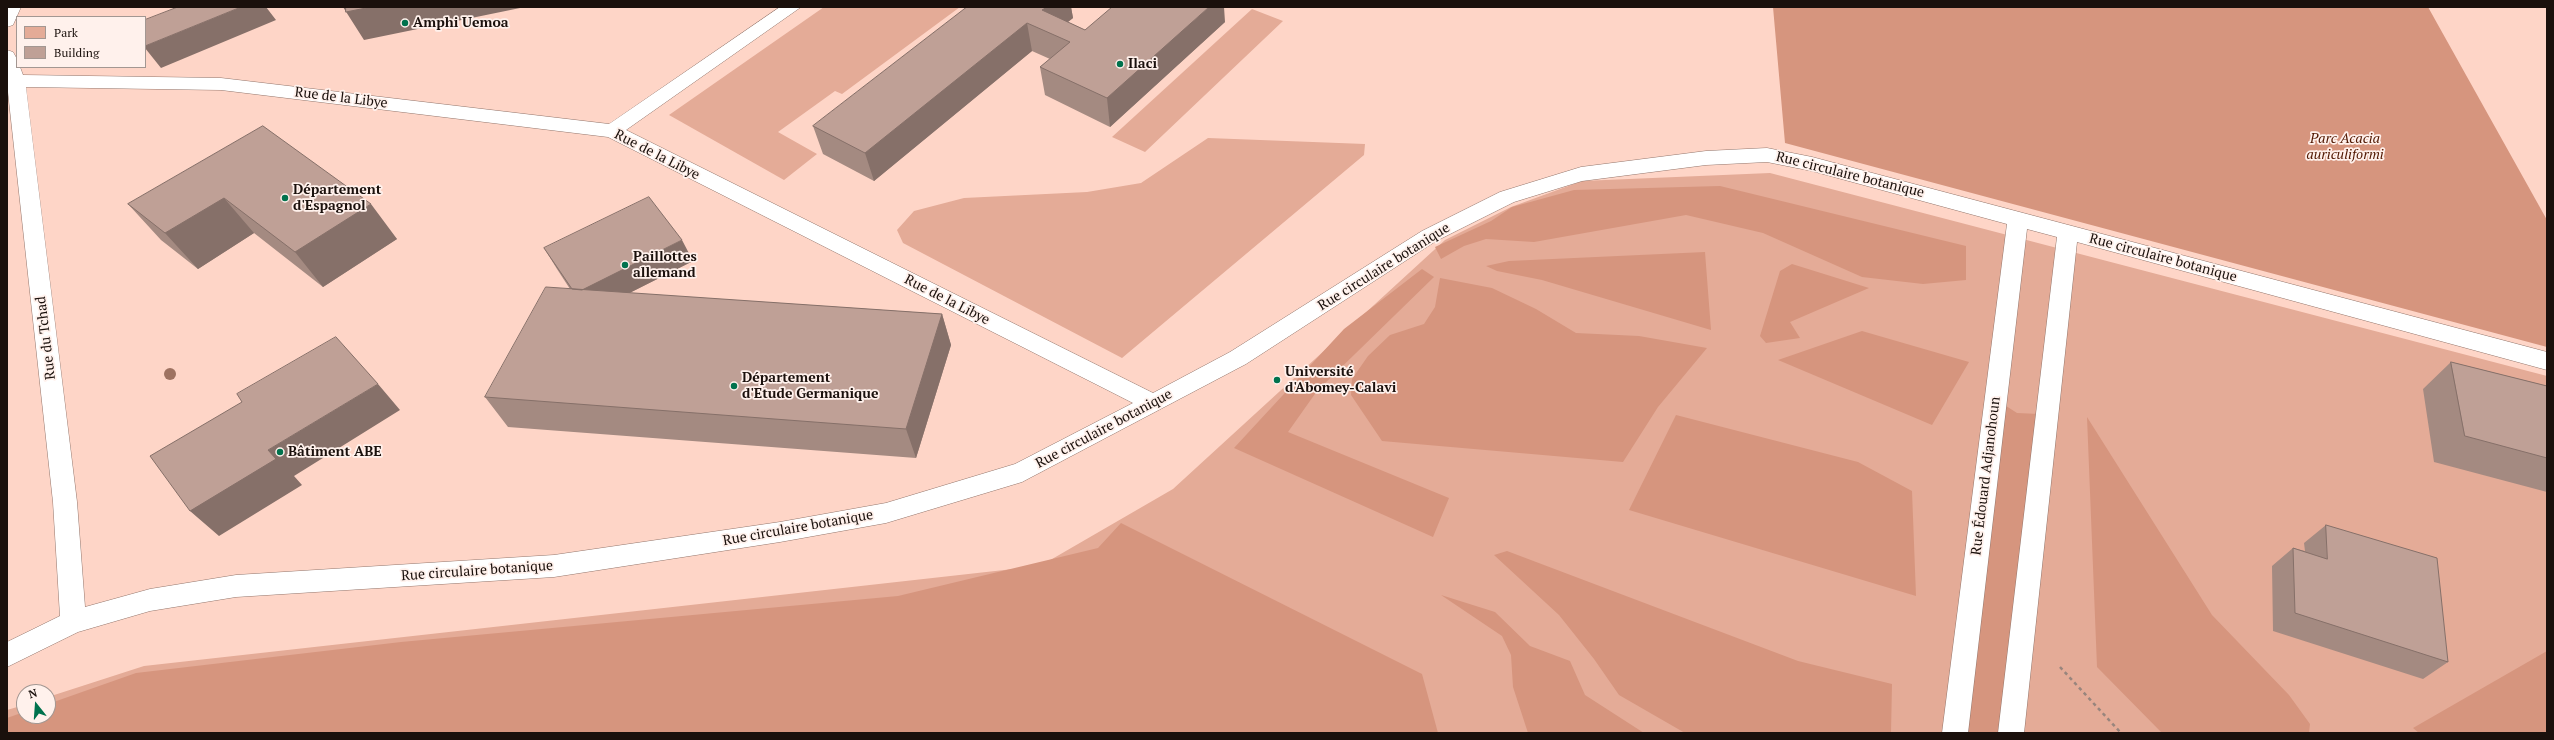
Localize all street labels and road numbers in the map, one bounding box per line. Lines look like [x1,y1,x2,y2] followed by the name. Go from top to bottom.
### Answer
[294,84,388,112] street label: Rue de la Libye
[612,126,702,184] street label: Rue de la Libye
[1774,148,1926,202] street label: Rue circulaire botanique
[1315,220,1453,314] street label: Rue circulaire botanique
[2087,230,2239,286] street label: Rue circulaire botanique
[902,271,992,329] street label: Rue de la Libye
[33,295,59,381] street label: Rue du Tchad
[1033,386,1175,472] street label: Rue circulaire botanique
[1968,396,2004,556] street label: Rue Édouard Adjanohoun
[722,507,874,549] street label: Rue circulaire botanique
[401,557,553,585] street label: Rue circulaire botanique

